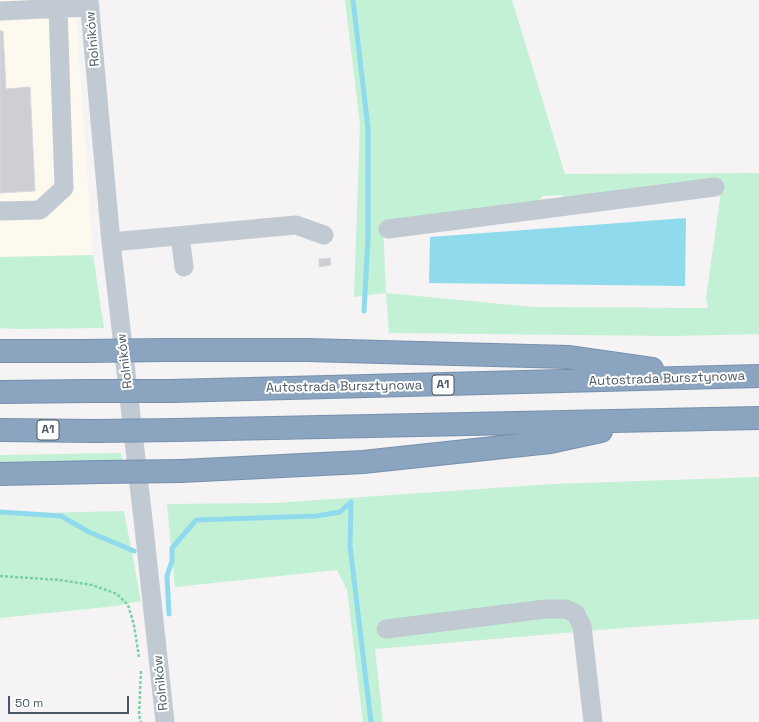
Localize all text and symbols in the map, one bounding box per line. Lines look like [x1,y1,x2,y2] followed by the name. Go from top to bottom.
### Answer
[83,11,103,67] street label: Rolników
[114,332,136,390] street label: Rolników
[589,368,745,390] street label: Autostrada Bursztynowa
[432,375,454,395] road number: A1
[266,378,422,396] street label: Autostrada Bursztynowa
[37,420,59,440] road number: A1
[150,655,172,711] street label: Rolników
[10,688,131,714] scale bar
[15,695,43,711] text: 50 m

